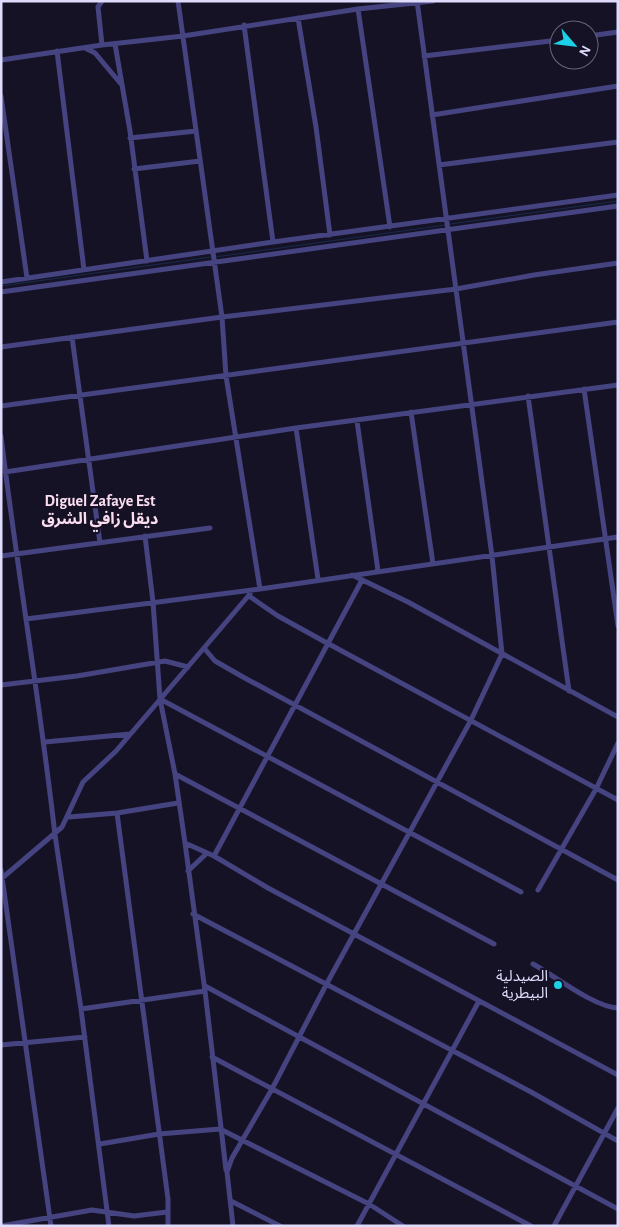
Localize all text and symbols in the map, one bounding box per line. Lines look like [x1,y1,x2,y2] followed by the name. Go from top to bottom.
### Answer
[549,20,599,70] north arrow
[576,43,593,58] text: N
[42,493,158,532] district label: Diguel Zafaye Est ديقل زافي الشرق
[496,969,548,1002] place label: الصيدلية البيطرية
[552,979,564,991] marker: الصيدلية البيطرية

